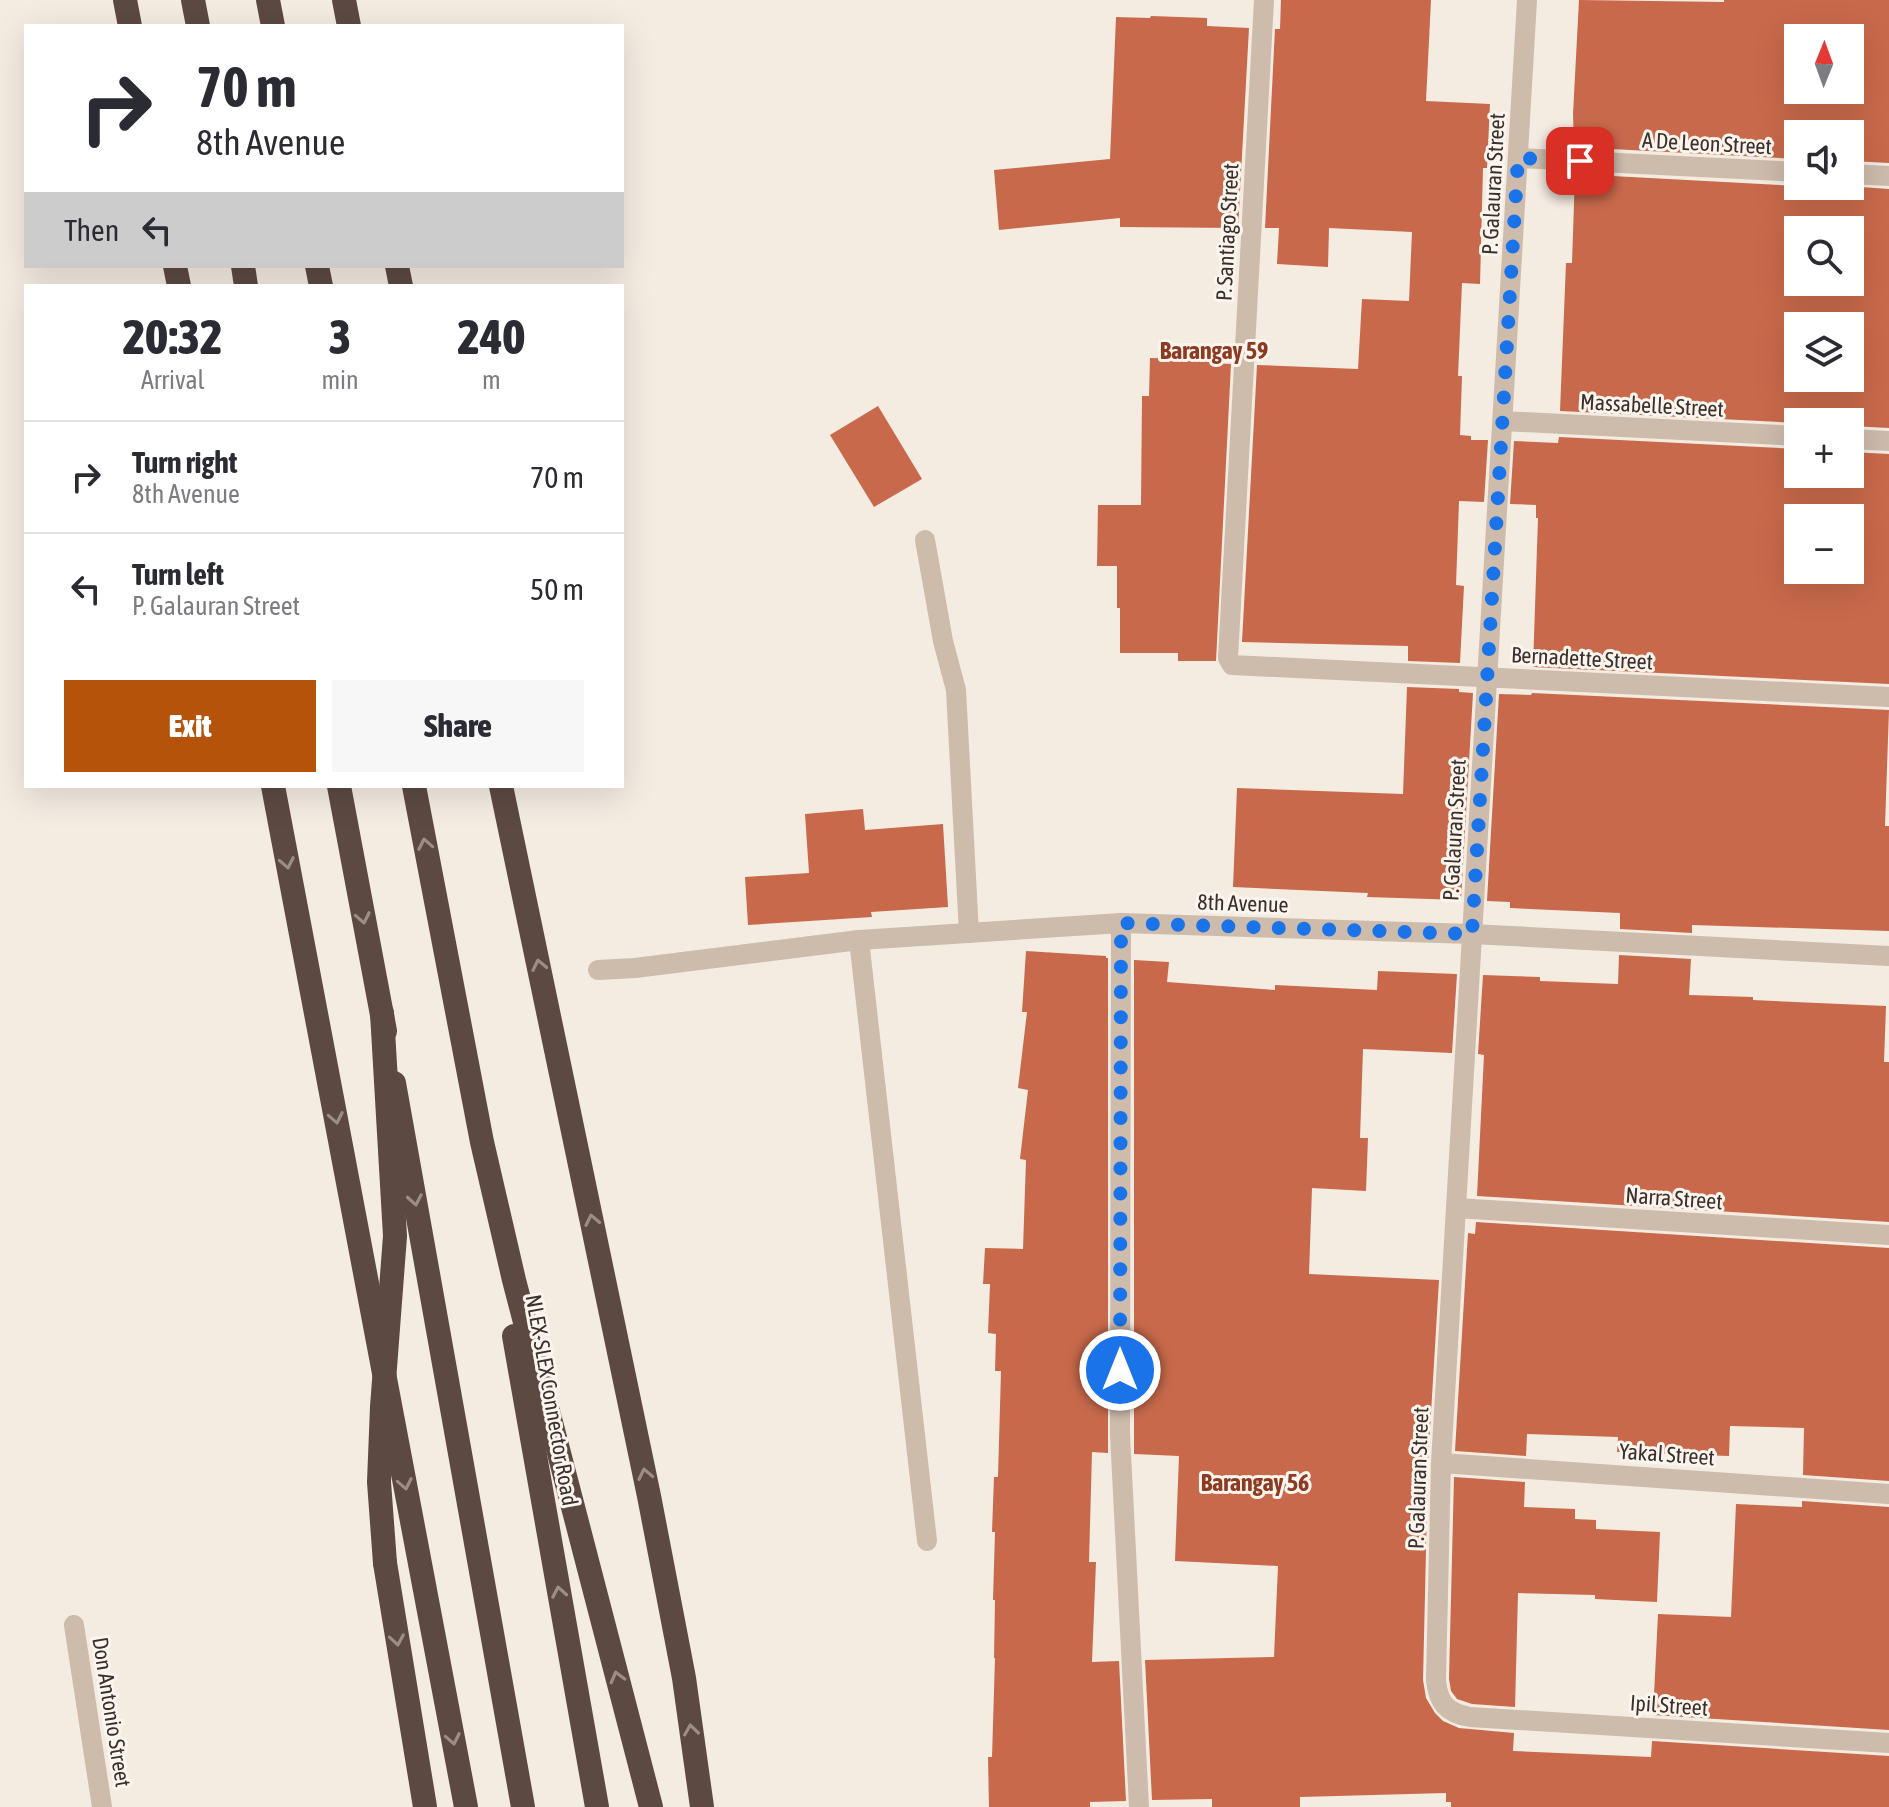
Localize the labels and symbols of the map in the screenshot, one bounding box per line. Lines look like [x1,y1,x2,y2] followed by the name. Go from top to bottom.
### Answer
[1784,24,1864,104] north arrow
[1476,112,1510,256] street label: P. Galauran Street
[1546,127,1614,195] pin
[1642,127,1772,159] street label: A De Leon Street
[1210,163,1244,301] street label: P. Santiago Street
[1160,337,1268,364] district label: Barangay 59
[1579,388,1725,422] street label: Massabelle Street
[1510,641,1654,675] street label: Bernadette Street
[1437,758,1471,902] street label: P. Galauran Street
[417,837,434,851] one-way arrow
[278,856,295,869] one-way arrow
[1197,888,1289,918] street label: 8th Avenue
[354,911,371,925] one-way arrow
[531,958,548,972] one-way arrow
[326,1111,343,1125] one-way arrow
[1625,1182,1723,1214] street label: Narra Street
[406,1193,423,1207] one-way arrow
[584,1213,601,1226] one-way arrow
[521,1292,583,1508] street label: NLEX-SLEX Connector Road
[1078,1328,1162,1412] position arrow
[1403,1407,1433,1549] street label: P. Galauran Street
[1618,1438,1716,1470] street label: Yakal Street
[637,1467,654,1481] one-way arrow
[1201,1469,1309,1496] district label: Barangay 56
[395,1477,412,1490] one-way arrow
[552,1586,569,1599] one-way arrow
[388,1633,405,1647] one-way arrow
[87,1635,137,1789] street label: Don Antonio Street
[610,1671,627,1685] one-way arrow
[1629,1689,1709,1721] street label: Ipil Street
[683,1723,700,1737] one-way arrow
[444,1732,461,1745] one-way arrow

